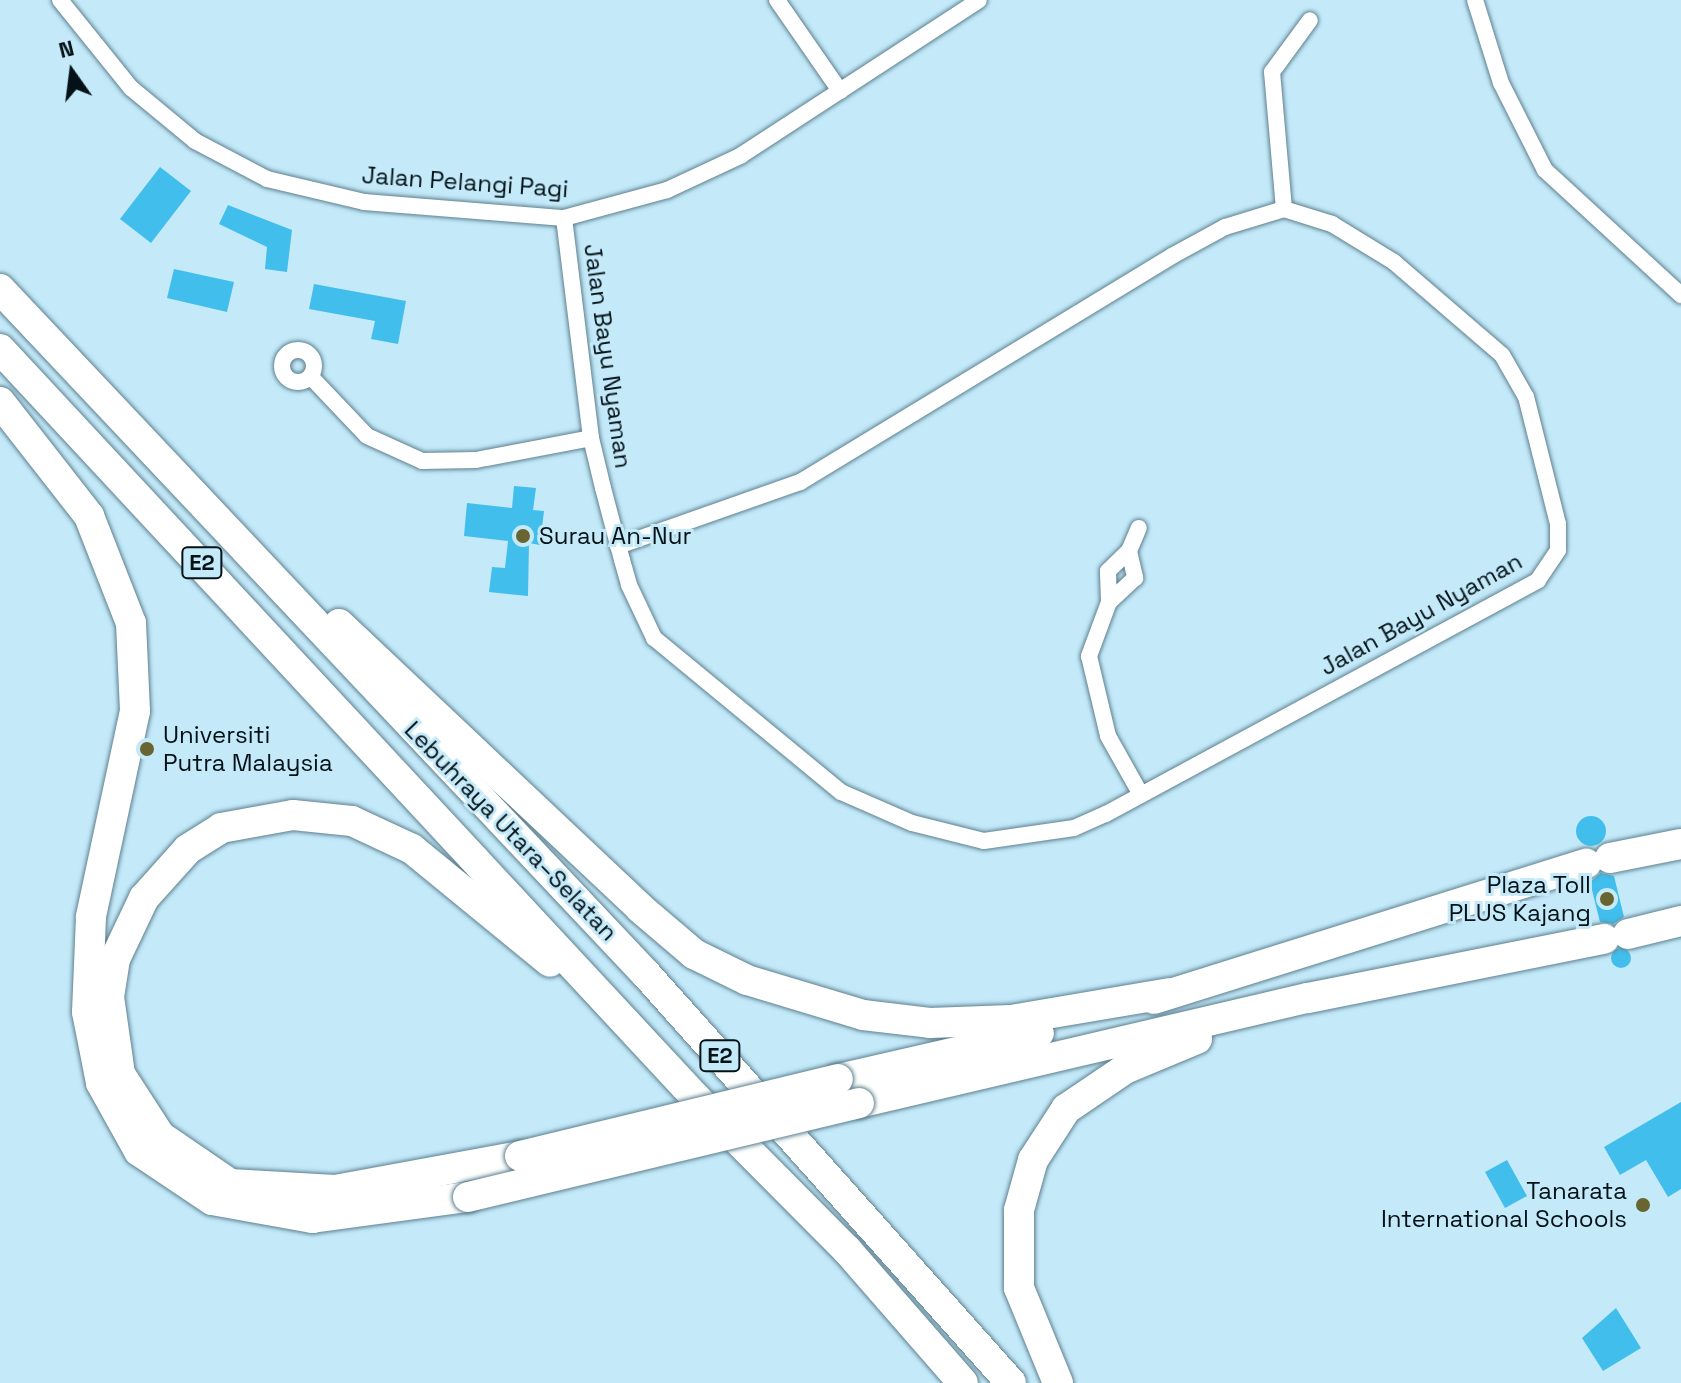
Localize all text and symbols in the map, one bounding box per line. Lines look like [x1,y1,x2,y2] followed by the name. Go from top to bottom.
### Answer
[32,32,112,112] north arrow
[56,33,77,64] text: N
[361,160,569,204] street label: Jalan Pelangi Pagi
[578,242,638,470] street label: Jalan Bayu Nyaman
[539,522,692,550] place label: Surau An-Nur
[514,527,532,545] marker: Surau An-Nur
[180,545,224,581] road number: E2
[1315,547,1527,681] street label: Jalan Bayu Nyaman
[399,715,623,947] street label: Lebuhraya Utara–Selatan
[163,721,333,777] place label: Universiti Putra Malaysia
[138,740,156,758] marker: Universiti Putra Malaysia
[1449,871,1591,927] place label: Plaza Toll PLUS Kajang
[1598,890,1616,908] marker: Plaza Toll PLUS Kajang
[698,1038,742,1074] road number: E2
[1381,1177,1627,1233] place label: Tanarata International Schools
[1634,1196,1652,1214] marker: Tanarata International Schools

